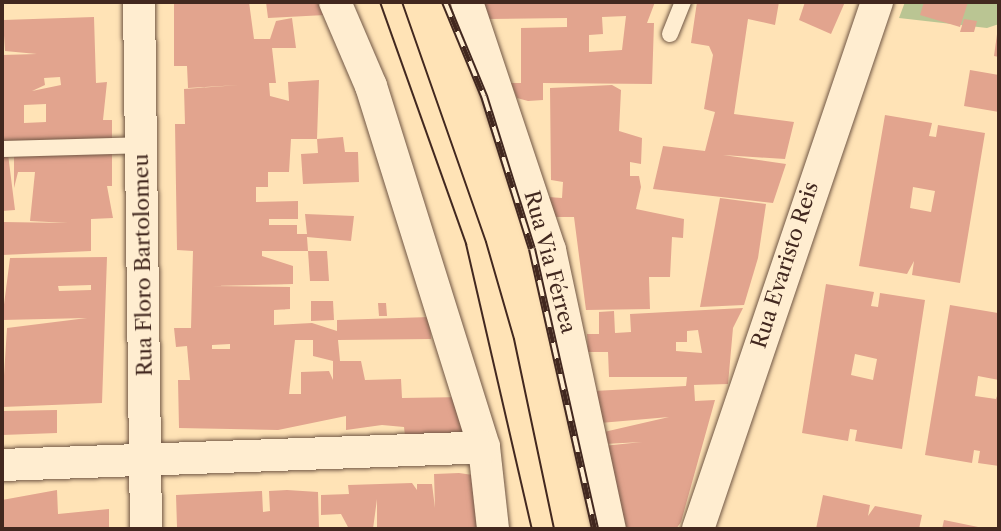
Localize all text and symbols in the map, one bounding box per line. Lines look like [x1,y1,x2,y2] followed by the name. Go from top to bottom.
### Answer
[128,153,158,377] street label: Rua Floro Bartolomeu
[746,178,824,352] street label: Rua Evaristo Reis
[519,187,581,337] street label: Rua Via Férrea

